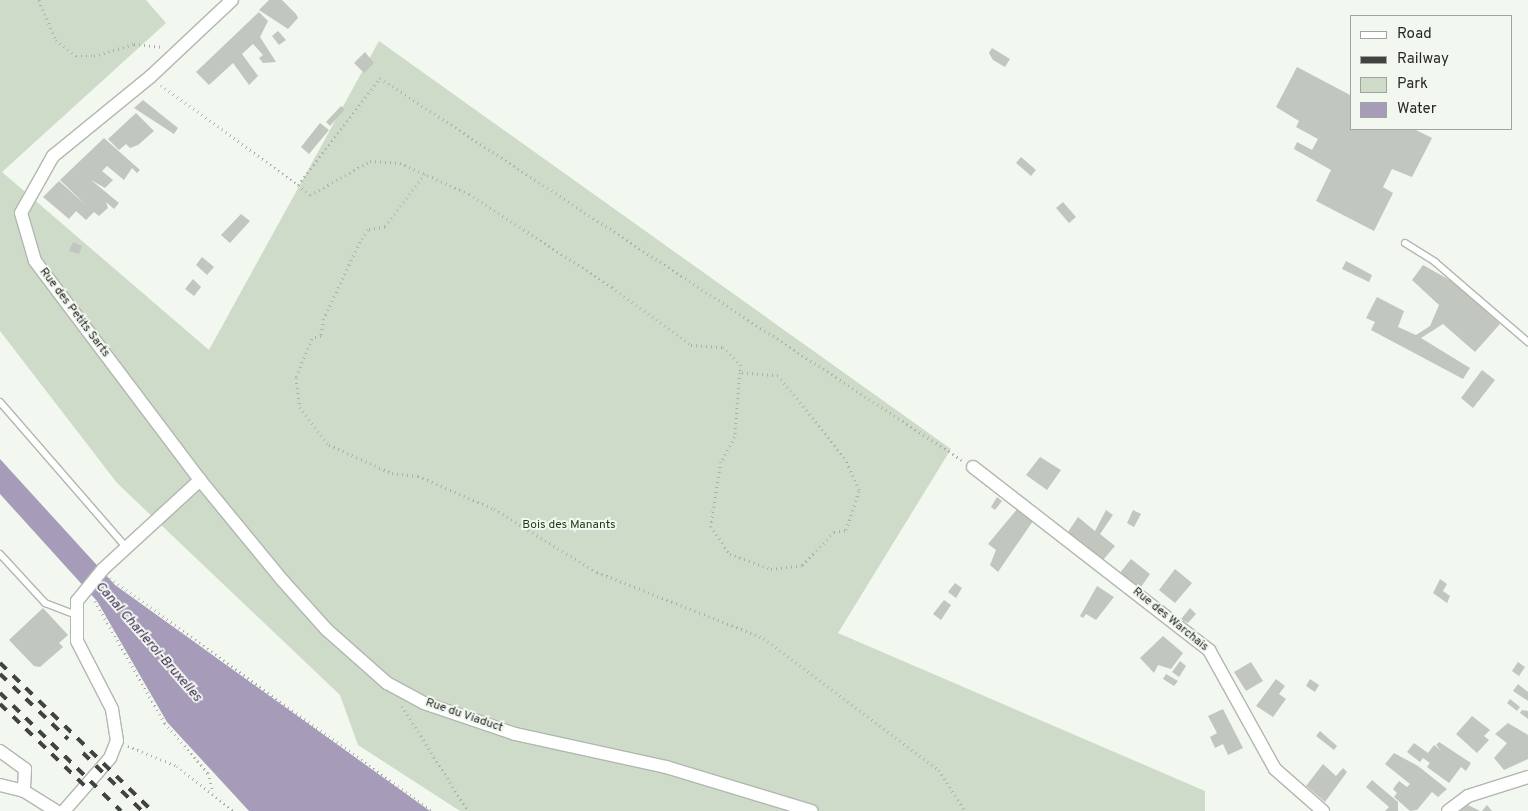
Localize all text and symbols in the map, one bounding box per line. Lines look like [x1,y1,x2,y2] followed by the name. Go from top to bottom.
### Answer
[1350,15,1513,130] legend
[1397,25,1432,44] text: Road
[1397,50,1449,69] text: Railway
[1397,75,1428,94] text: Park
[1397,100,1436,119] text: Water
[36,266,112,360] street label: Rue des Petits Sarts
[522,519,616,533] park label: Bois des Manants
[91,578,205,706] water label: Canal Charleroi-Bruxelles
[1129,585,1211,655] street label: Rue des Warchais
[423,696,505,736] street label: Rue du Viaduct

